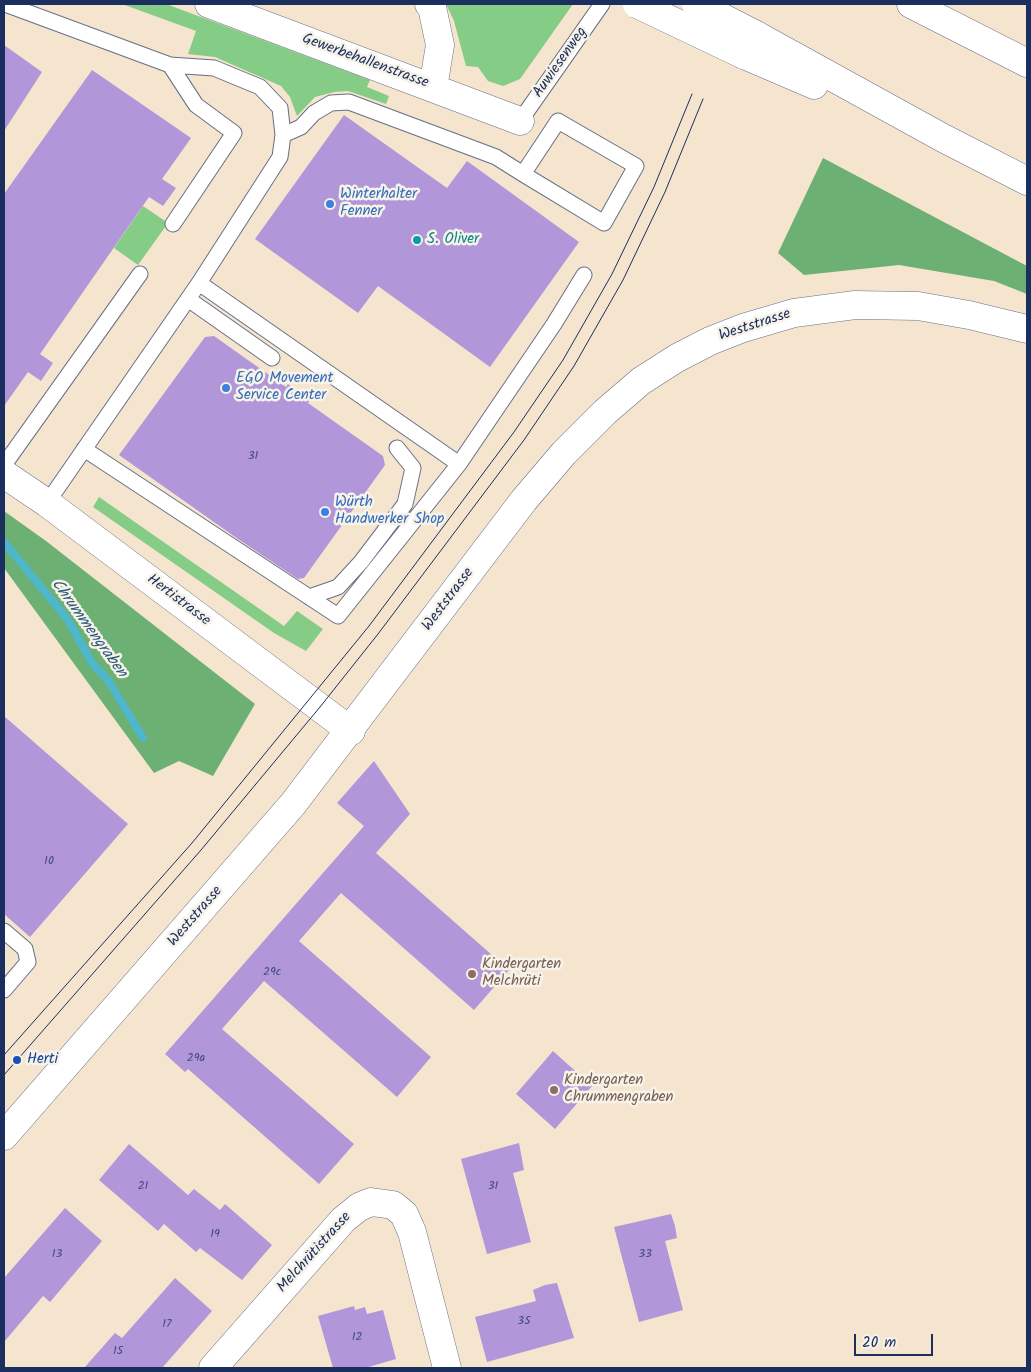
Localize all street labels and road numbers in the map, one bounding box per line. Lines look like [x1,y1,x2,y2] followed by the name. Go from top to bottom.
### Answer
[530,24,592,102] street label: Auwiesenweg
[299,31,431,93] street label: Gewerbehallenstrasse
[717,306,793,346] street label: Weststrasse
[419,565,479,635] street label: Weststrasse
[143,571,213,631] street label: Hertistrasse
[165,883,227,951] street label: Weststrasse
[274,1209,356,1297] street label: Melchrütistrasse

